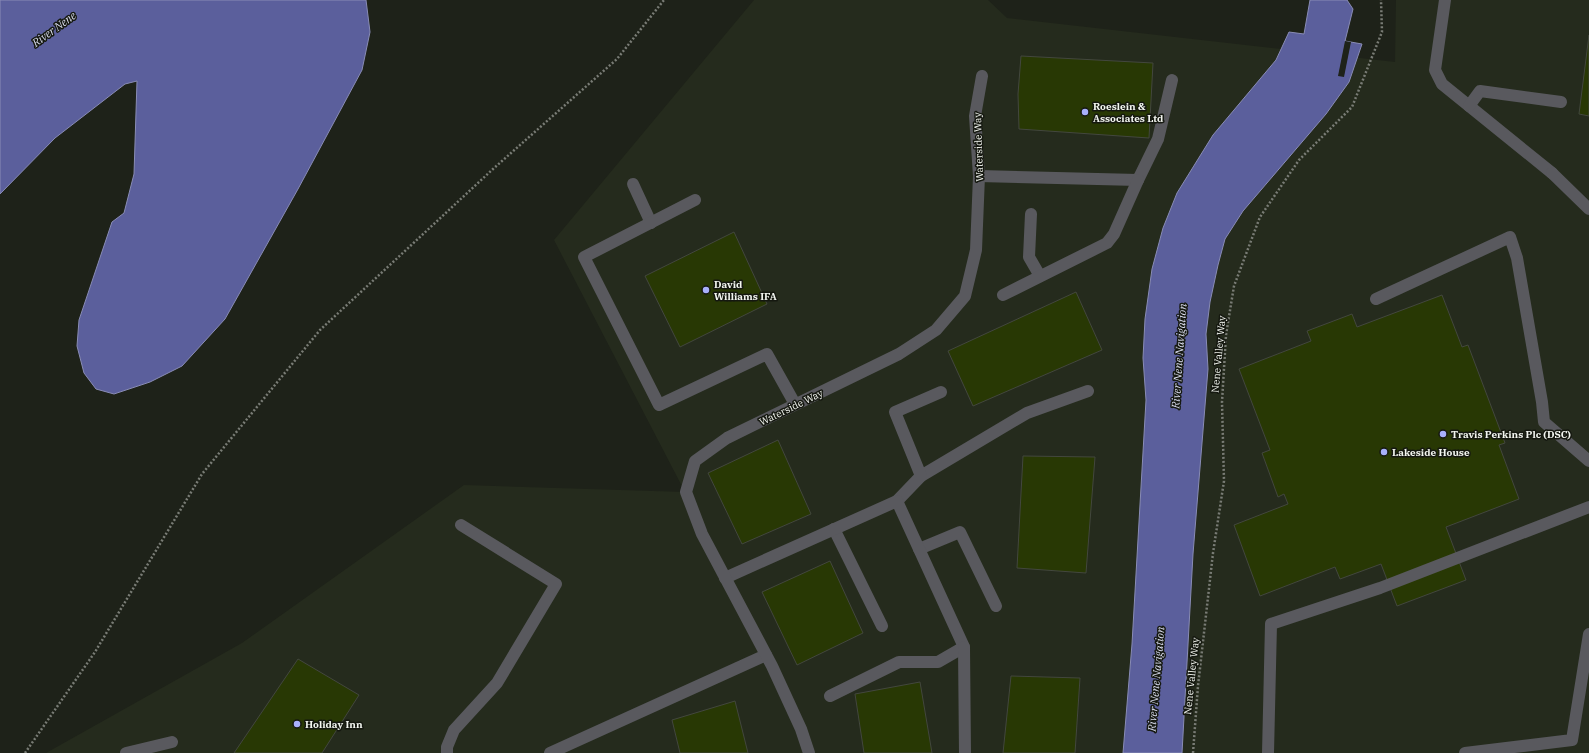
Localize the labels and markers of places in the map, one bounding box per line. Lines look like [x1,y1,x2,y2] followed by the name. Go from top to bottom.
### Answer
[1093,100,1164,125] place label: Roeslein & Associates Ltd
[1080,107,1090,117] marker: Roeslein & Associates Ltd
[714,278,777,303] place label: David Williams IFA
[701,285,711,295] marker: David Williams IFA
[1451,428,1571,441] place label: Travis Perkins Plc (DSC)
[1438,429,1448,439] marker: Travis Perkins Plc (DSC)
[1392,446,1470,459] place label: Lakeside House
[1379,447,1389,457] marker: Lakeside House
[305,718,363,731] place label: Holiday Inn
[292,719,302,729] marker: Holiday Inn

